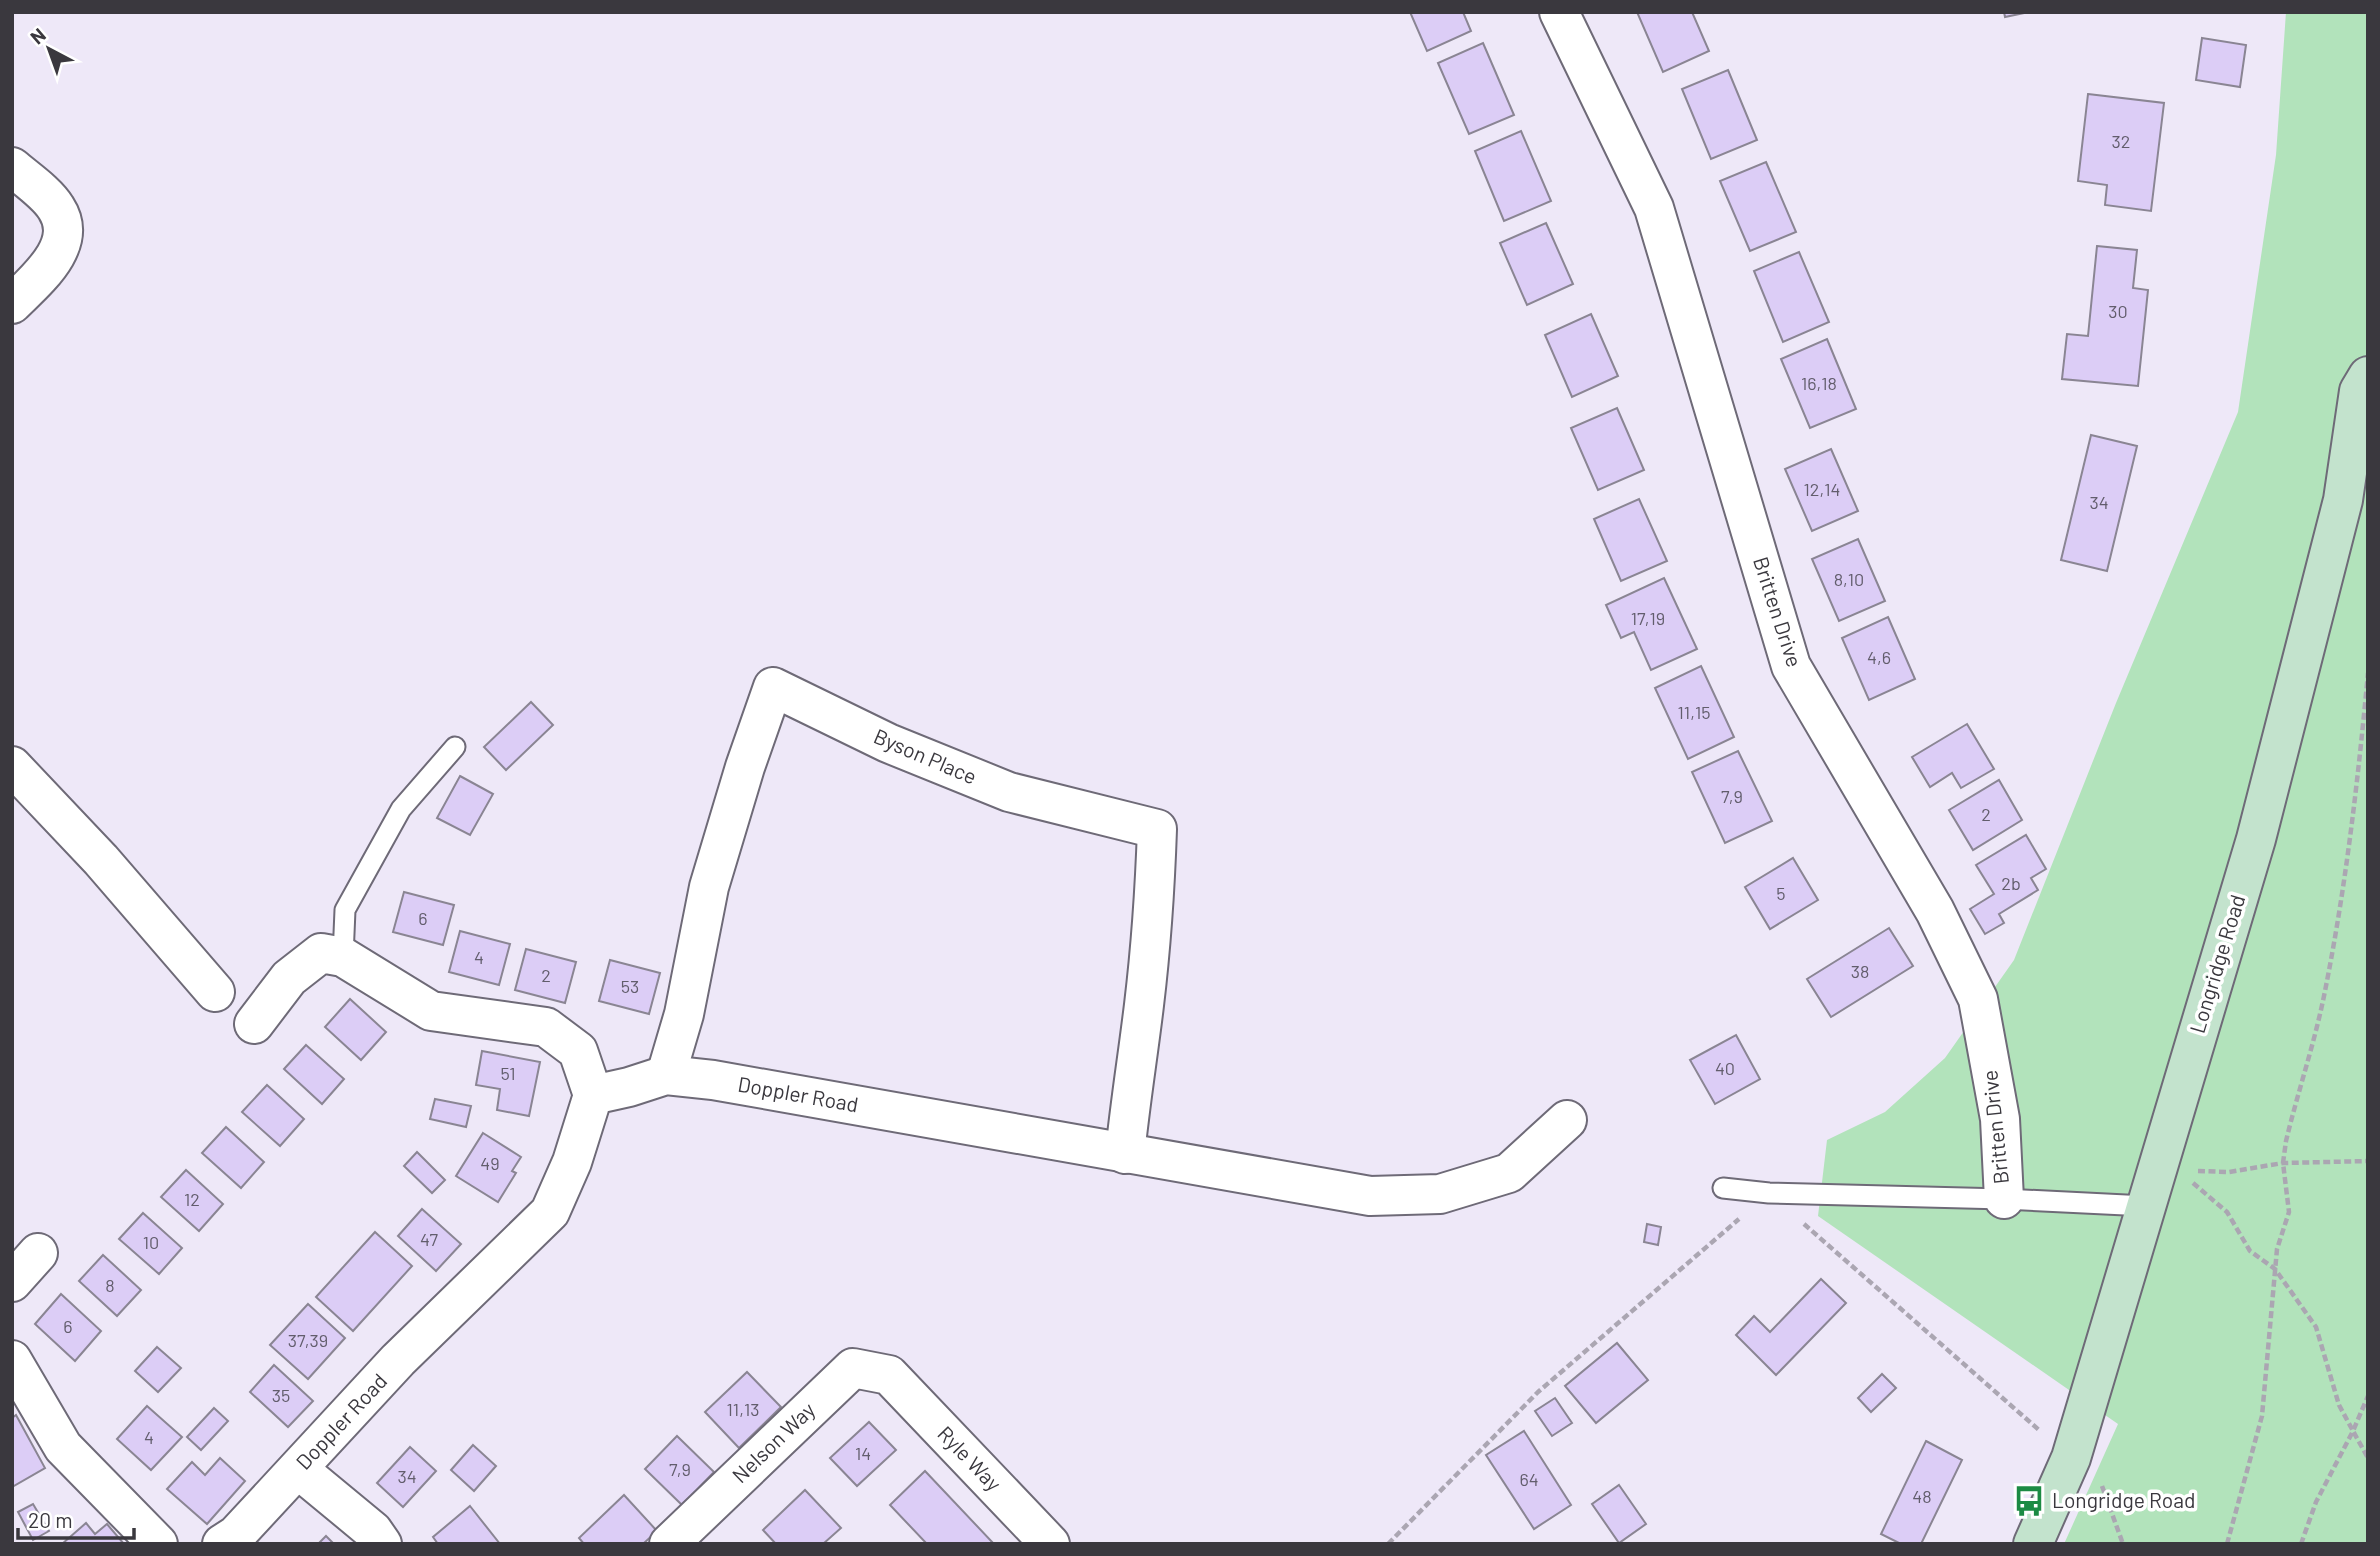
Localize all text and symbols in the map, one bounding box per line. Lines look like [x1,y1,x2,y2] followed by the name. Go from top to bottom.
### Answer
[14,14,84,84] north arrow
[25,23,50,49] text: N
[2112,130,2130,152] house number: 32
[2108,300,2128,322] house number: 30
[1801,372,1837,394] house number: 16,18
[1804,478,1840,500] house number: 12,14
[2089,491,2109,513] house number: 34
[1749,553,1808,670] street label: Britten Drive
[1834,568,1864,590] house number: 8,10
[1631,607,1665,629] house number: 17,19
[1867,646,1891,668] house number: 4,6
[1678,701,1710,723] house number: 11,15
[870,723,981,788] street label: Byson Place
[1721,785,1743,807] house number: 7,9
[1981,803,1991,825] house number: 2
[2001,872,2021,894] house number: 2b
[1776,882,1786,904] house number: 5
[2184,891,2249,1036] street label: Longridge Road
[418,907,428,929] house number: 6
[474,946,484,968] house number: 4
[1851,960,1869,982] house number: 38
[541,964,551,986] house number: 2
[621,975,639,997] house number: 53
[1715,1057,1735,1079] house number: 40
[500,1062,516,1084] house number: 51
[1976,1069,2013,1185] street label: Britten Drive
[736,1071,860,1116] street label: Doppler Road
[480,1152,500,1174] house number: 49
[184,1188,200,1210] house number: 12
[420,1228,438,1250] house number: 47
[143,1231,159,1253] house number: 10
[105,1274,115,1296] house number: 8
[63,1315,73,1337] house number: 6
[288,1329,328,1351] house number: 37,39
[290,1368,392,1474] street label: Doppler Road
[272,1384,290,1406] house number: 35
[727,1396,820,1487] street label: Nelson Way
[727,1398,759,1420] house number: 11,13
[933,1420,1007,1496] street label: Ryle Way
[144,1426,154,1448] house number: 4
[855,1442,871,1464] house number: 14
[669,1458,691,1480] house number: 7,9
[397,1465,417,1487] house number: 34
[1519,1468,1539,1490] house number: 64
[2012,1484,2046,1518] bus stop icon: Longridge Road
[1912,1485,1932,1507] house number: 48
[2052,1487,2195,1512] place label: Longridge Road
[18,1496,133,1540] scale bar
[28,1507,73,1532] text: 20 m

